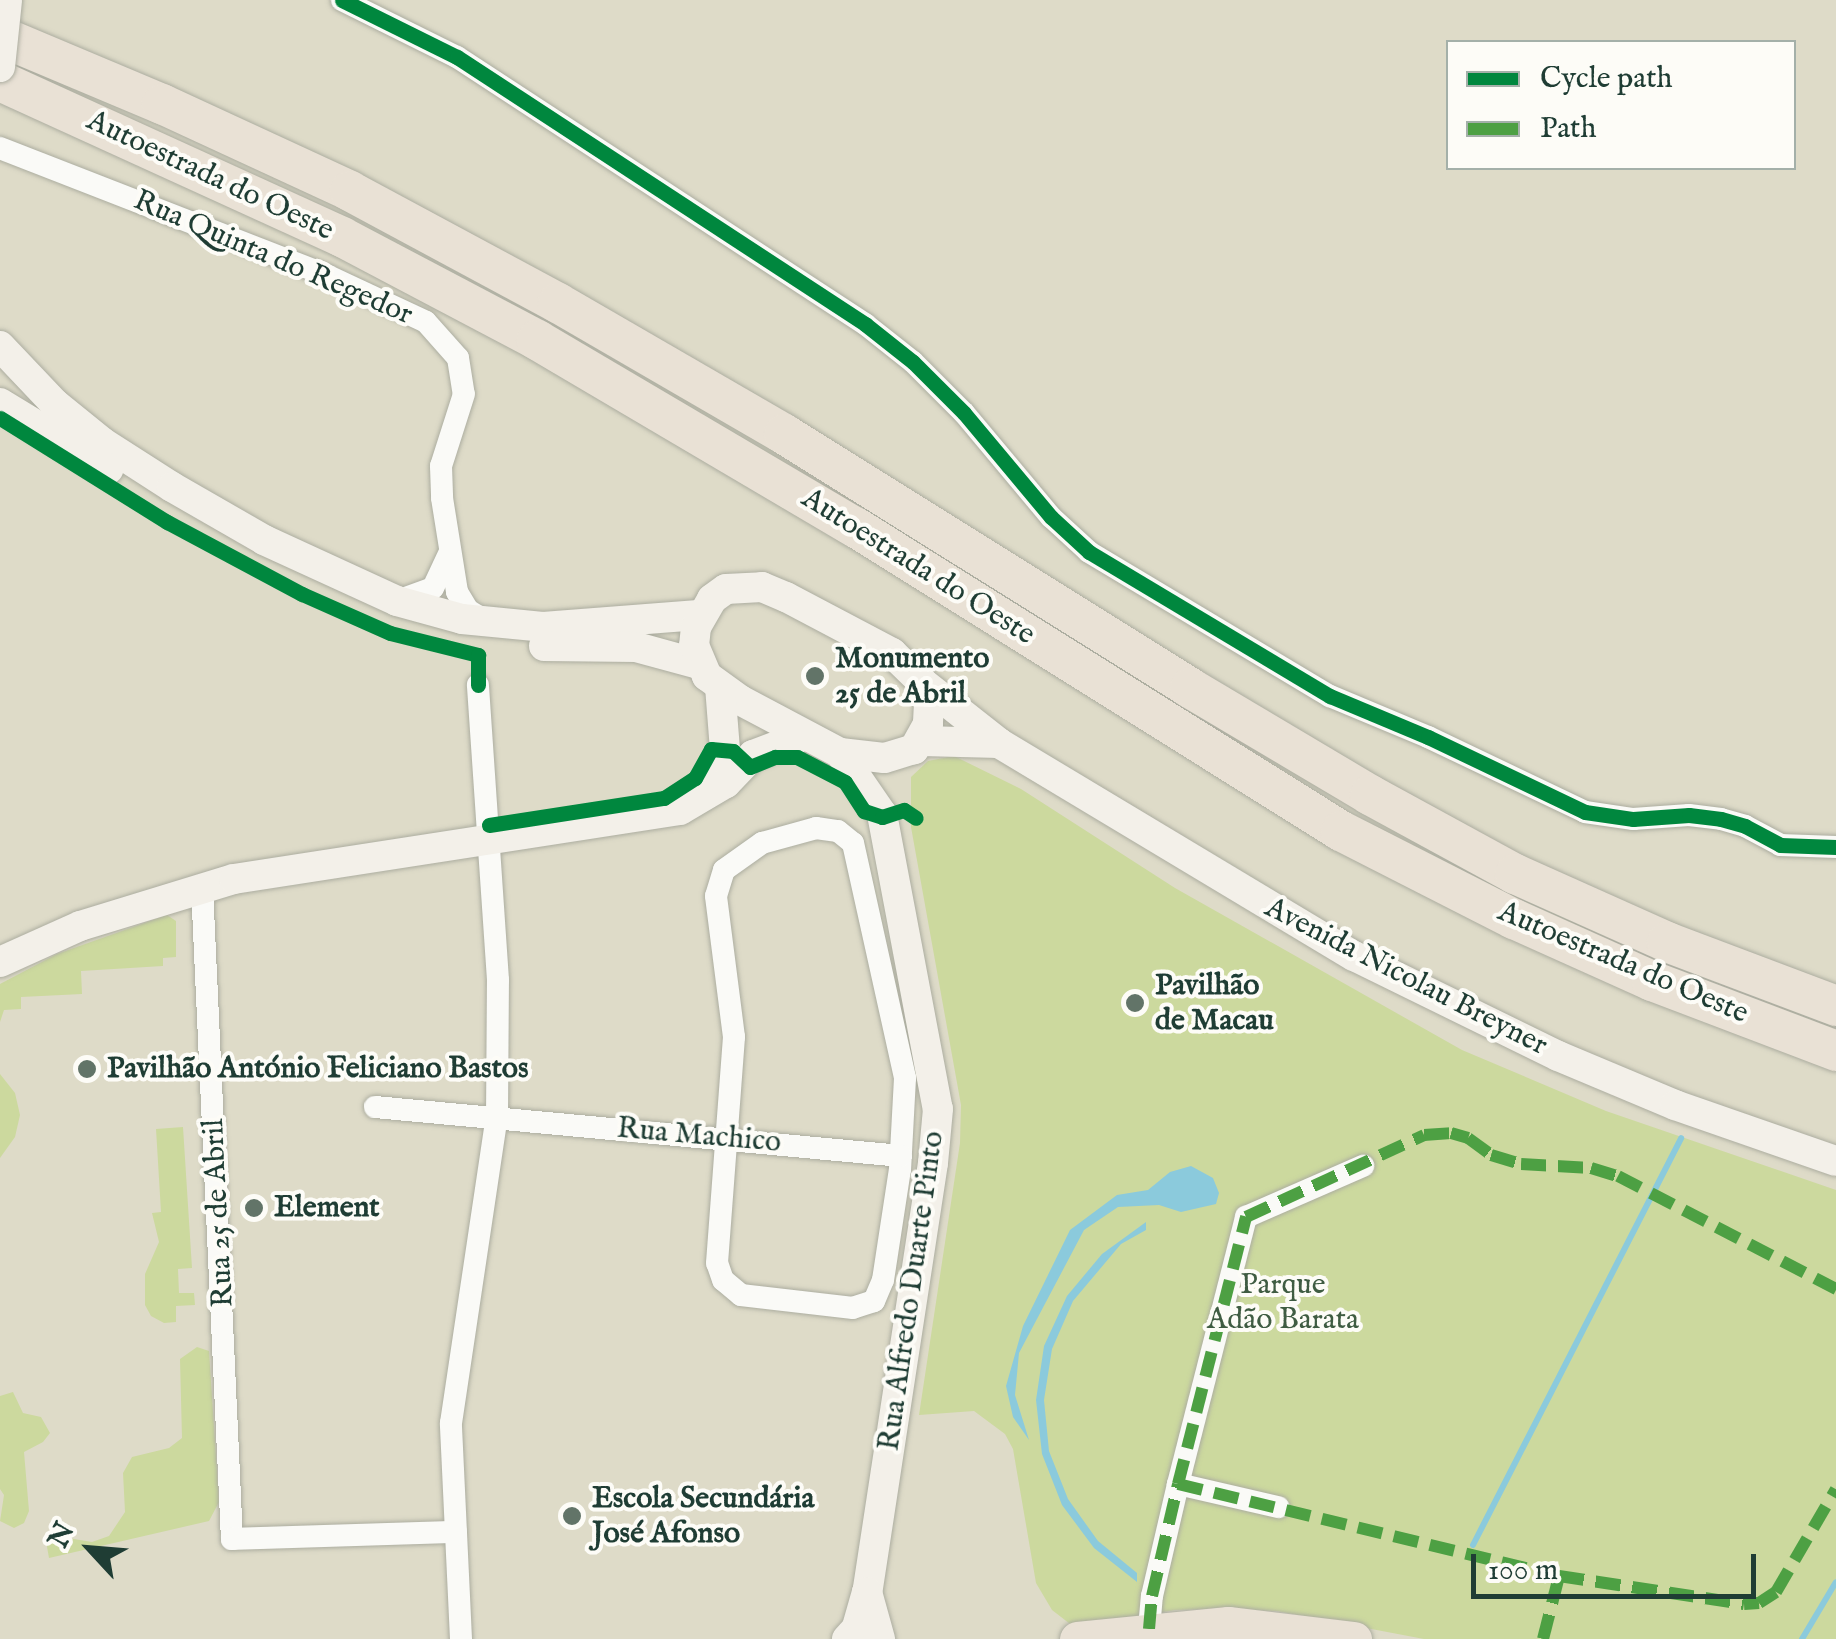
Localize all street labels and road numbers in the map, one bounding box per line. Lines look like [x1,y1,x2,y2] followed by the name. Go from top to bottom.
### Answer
[81,103,339,249] street label: Autoestrada do Oeste
[128,183,418,333] street label: Rua Quinta do Regedor
[795,481,1041,653] street label: Autoestrada do Oeste
[1259,890,1553,1064] street label: Avenida Nicolau Breyner
[1492,894,1754,1032] street label: Autoestrada do Oeste
[615,1111,783,1161] street label: Rua Machico
[196,1118,242,1308] street label: Rua 25 de Abril
[872,1129,952,1453] street label: Rua Alfredo Duarte Pinto

